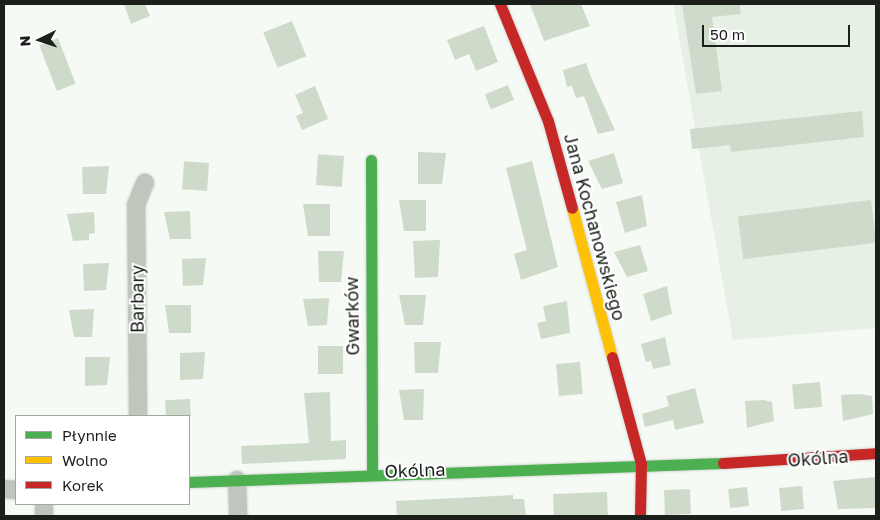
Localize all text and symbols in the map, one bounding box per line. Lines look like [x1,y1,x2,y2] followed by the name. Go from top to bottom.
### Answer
[15,15,65,65] north arrow
[705,15,852,47] scale bar
[710,25,745,43] text: 50 m
[16,35,33,47] text: N
[560,131,630,323] street label: Jana Kochanowskiego
[126,265,148,333] street label: Barbary
[341,276,363,356] street label: Gwarków
[15,415,190,505] legend
[62,426,117,444] text: Płynnie
[787,445,849,471] street label: Okólna
[62,451,108,469] text: Wolno
[384,458,446,482] street label: Okólna
[62,476,104,494] text: Korek

